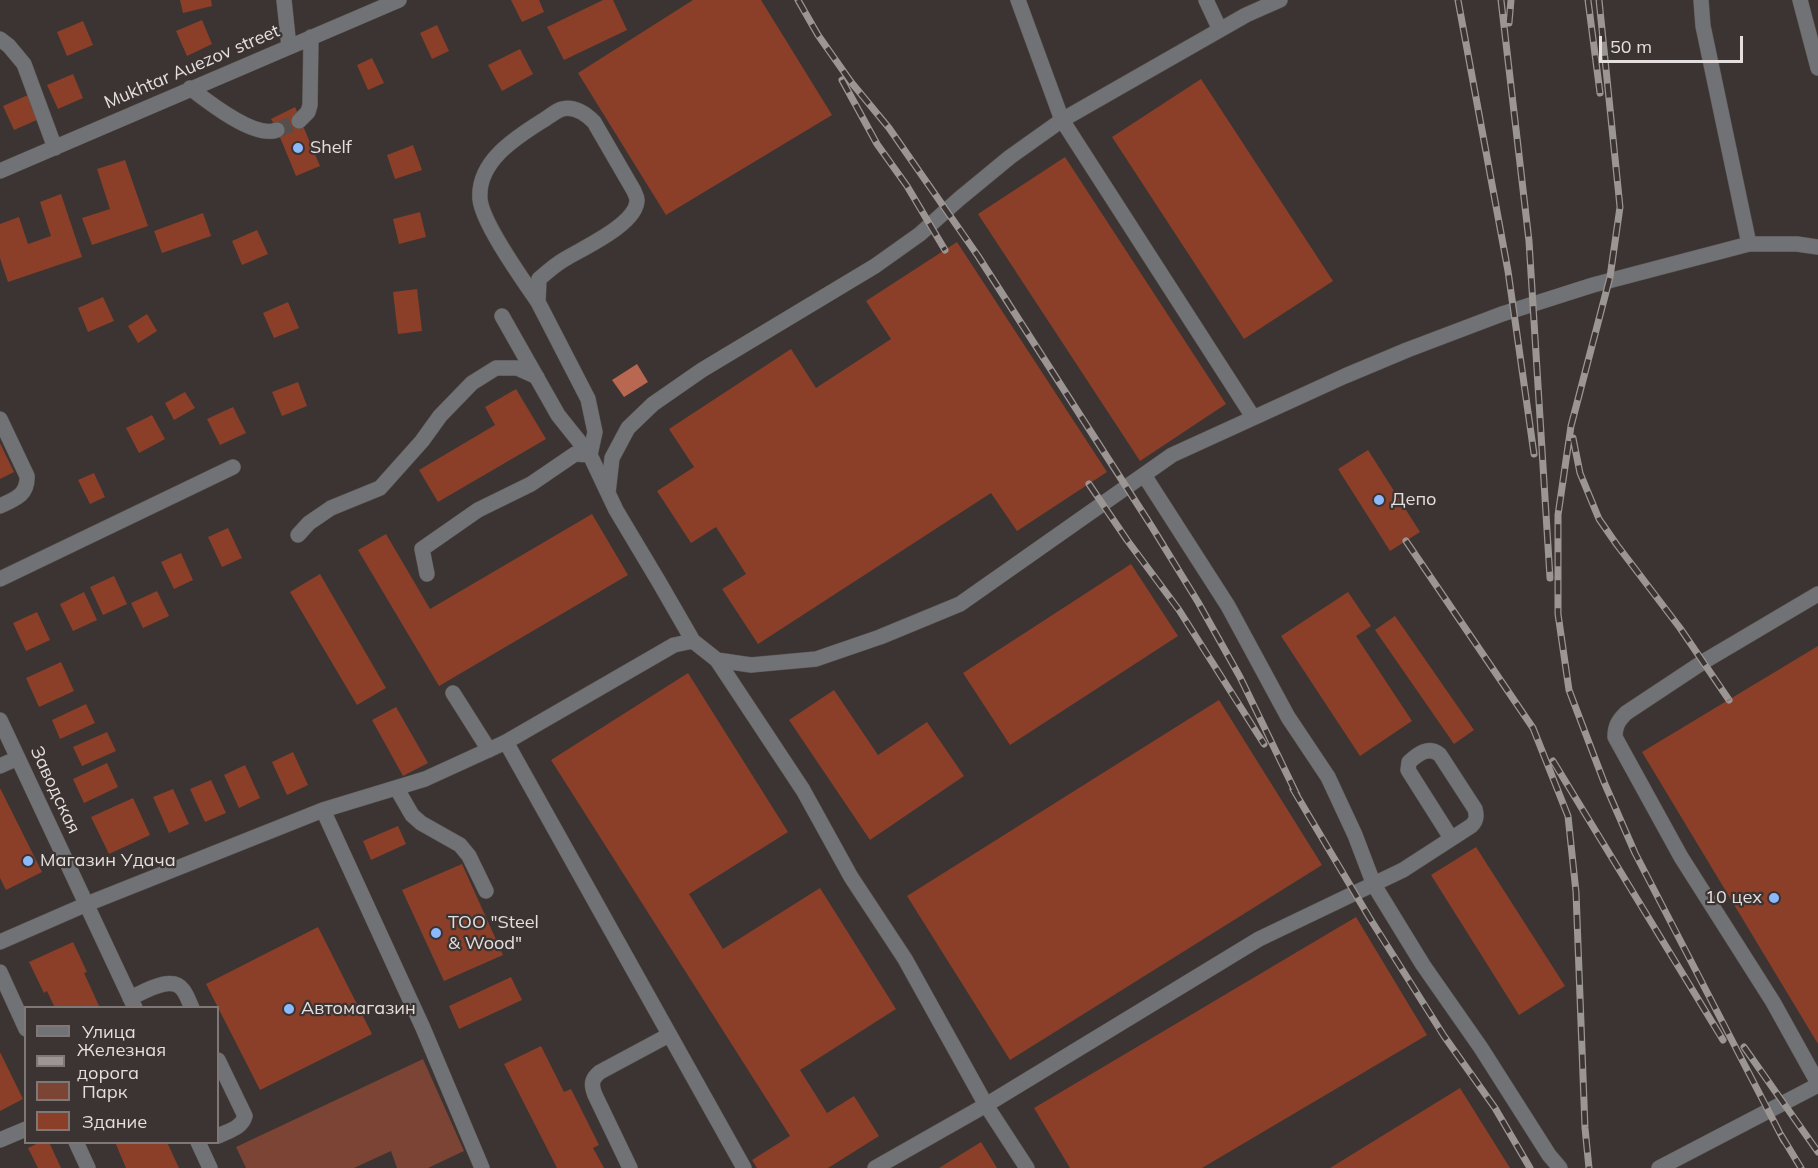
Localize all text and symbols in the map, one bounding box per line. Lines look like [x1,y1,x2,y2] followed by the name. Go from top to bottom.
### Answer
[101,20,283,114] street label: Mukhtar Auezov street
[1602,24,1746,62] scale bar
[1610,35,1652,58] text: 50 m
[310,137,352,159] place label: Shelf
[291,141,305,155] marker: Shelf
[1391,489,1437,511] place label: Депо
[1372,493,1386,507] marker: Депо
[25,743,85,837] street label: Заводская
[40,850,176,872] place label: Магазин Удача
[21,854,35,868] marker: Магазин Удача
[1705,887,1762,909] place label: 10 цех
[1767,891,1781,905] marker: 10 цех
[448,912,539,954] place label: TOO "Steel & Wood"
[429,926,443,940] marker: TOO "Steel & Wood"
[301,998,416,1020] place label: Автомагазин
[282,1002,296,1016] marker: Автомагазин
[24,1006,219,1144] legend
[82,1020,136,1043] text: Улица
[77,1038,166,1084] text: Железная дорога
[82,1080,127,1103] text: Парк
[82,1110,147,1133] text: Здание

